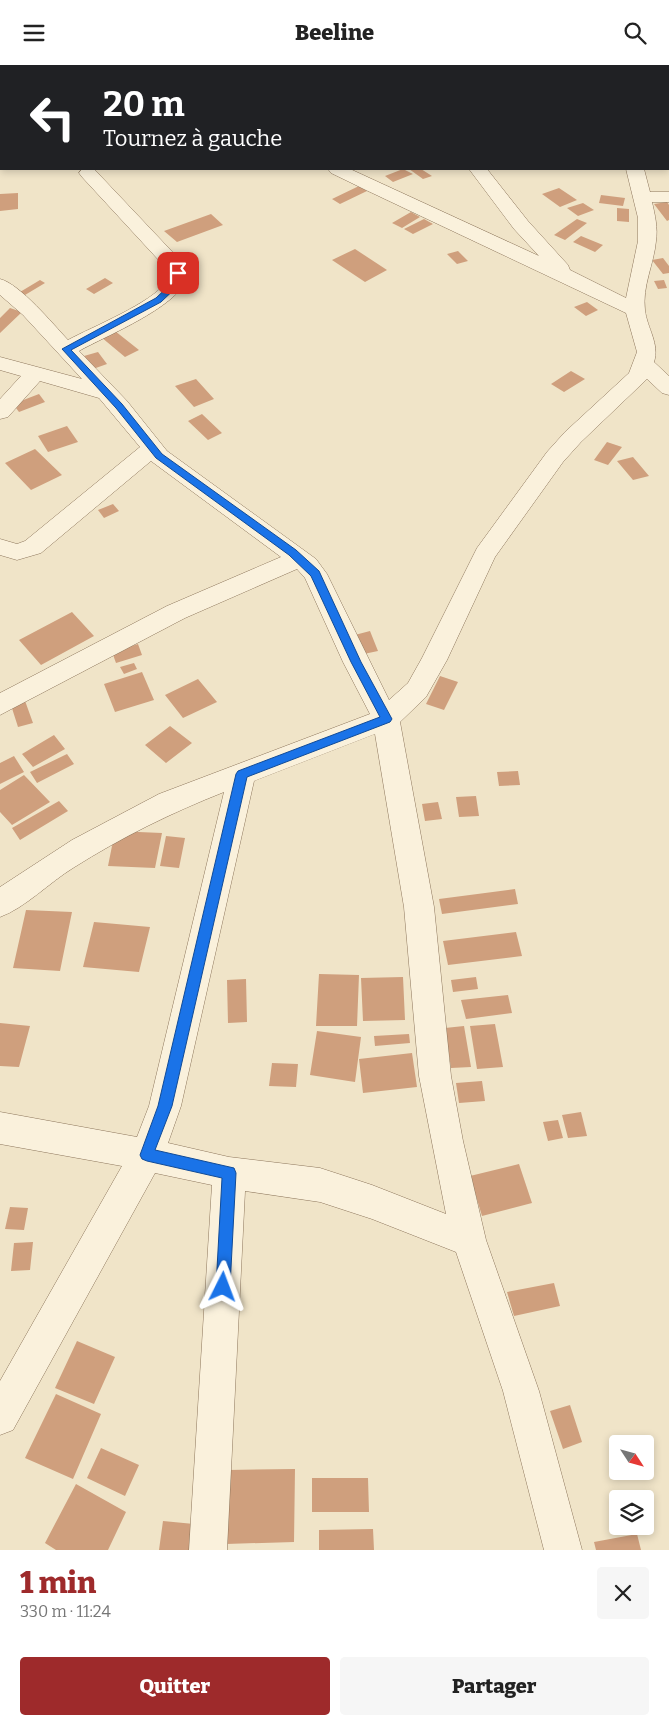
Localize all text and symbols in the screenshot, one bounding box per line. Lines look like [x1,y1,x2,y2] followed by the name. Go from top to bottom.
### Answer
[20,19,48,47] icon: menu
[295,19,374,46] text: Beeline
[621,19,649,47] icon: search
[103,83,185,125] text: 20 m
[20,85,85,150] icon: left
[103,125,282,152] text: Tournez à gauche
[157,252,199,294] pin
[164,259,192,287] icon: arrive
[196,1260,248,1312] position arrow
[609,1435,654,1480] north arrow
[609,1435,654,1535] map controls
[609,1490,654,1535] button: layers
[20,1565,96,1601] text: 1 min
[597,1567,649,1619] button: close
[20,1602,111,1621] text: 330 m · 11:24
[20,1657,330,1715] button: Quitter
[340,1657,649,1715] button: Partager

